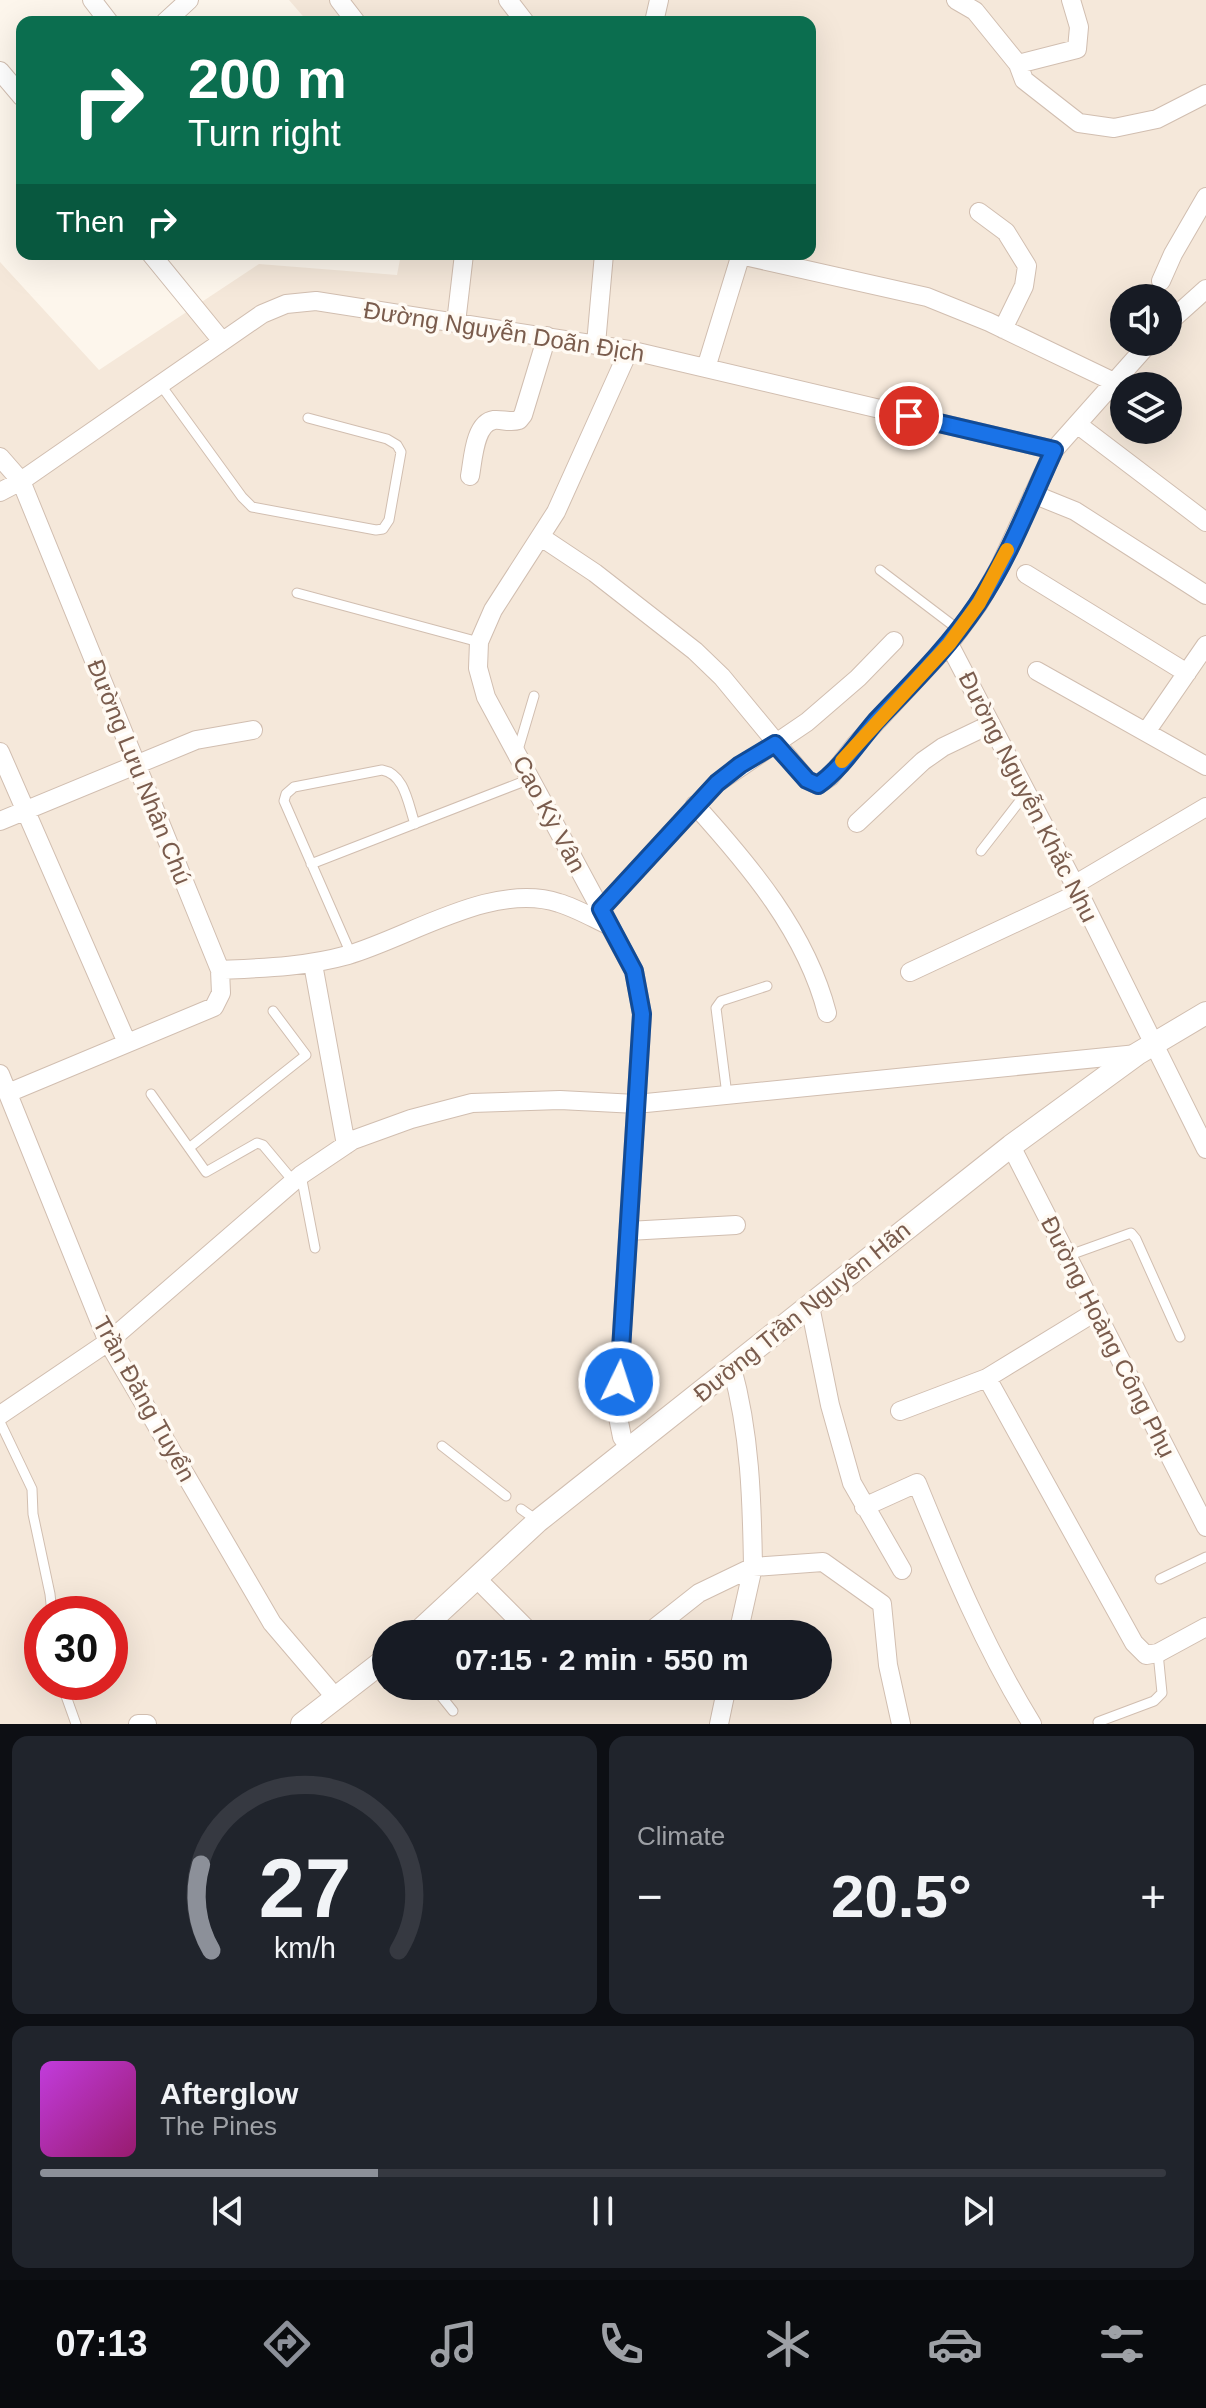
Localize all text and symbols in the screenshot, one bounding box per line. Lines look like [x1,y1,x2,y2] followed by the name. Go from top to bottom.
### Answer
[188,47,347,110] text: 200 m
[56,48,160,152] icon: right
[188,113,341,154] text: Turn right
[140,200,184,244] icon: right
[56,205,124,238] text: Then
[1110,284,1182,444] map controls
[1110,284,1182,356] button: sound
[362,296,646,367] street label: Đường Nguyễn Doãn Địch
[1110,372,1182,444] button: layers
[875,382,943,450] pin
[887,394,931,438] icon: arrive
[82,655,197,888] street label: Đường Lưu Nhân Chú
[953,667,1103,926] street label: Đường Nguyễn Khắc Nhu
[507,751,591,877] street label: Cao Kỳ Vân
[1036,1212,1181,1462] street label: Đường Hoàng Công Phụ
[688,1216,915,1407] street label: Đường Trần Nguyên Hãn
[88,1312,201,1486] street label: Trần Đăng Tuyển
[577,1340,661,1424] position arrow
[24,1596,128,1700] speed limit sign: 30
[455,1643,749,1676] text: 07:15 · 2 min · 550 m
[637,1821,725,1851] text: Climate
[258,1842,351,1935] text: 27
[831,1863,972,1930] text: 20.5°
[637,1872,663,1921] text: −
[1140,1872,1166,1921] text: +
[274,1932,335,1964] text: km/h
[160,2077,298,2110] text: Afterglow
[160,2111,277,2141] text: The Pines
[206,2189,250,2233] icon: previous
[581,2189,625,2233] icon: pause
[956,2189,1000,2233] icon: next
[259,2316,315,2372] icon: directions
[426,2316,482,2372] icon: music
[593,2316,649,2372] icon: phone
[760,2316,816,2372] icon: climate
[927,2316,983,2372] icon: car
[1094,2316,1150,2372] icon: filters
[56,2323,148,2364] text: 07:13

